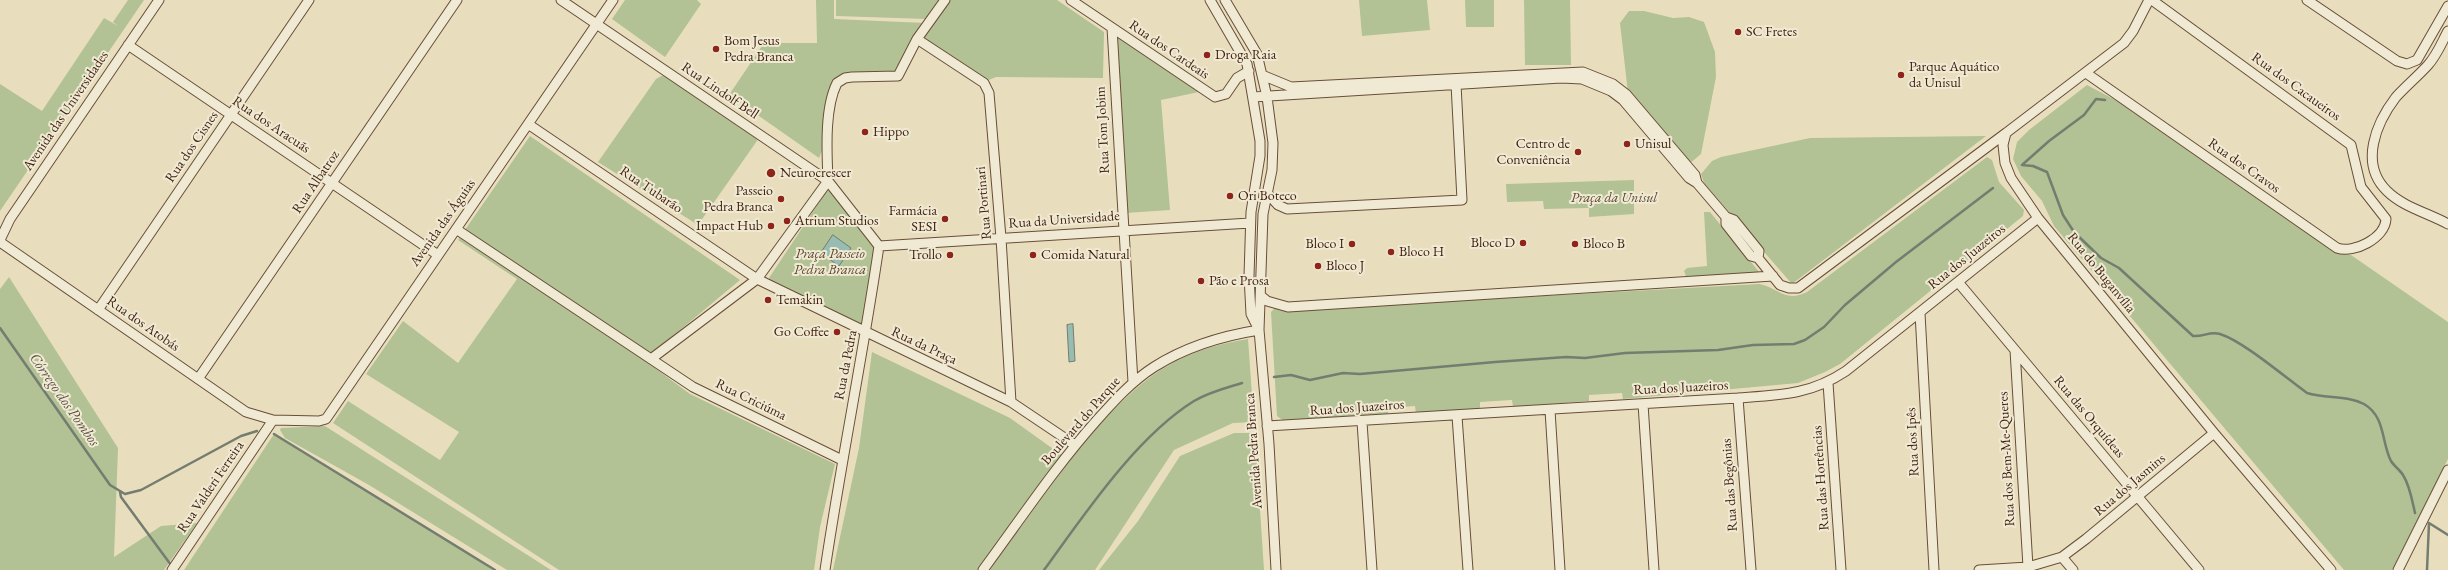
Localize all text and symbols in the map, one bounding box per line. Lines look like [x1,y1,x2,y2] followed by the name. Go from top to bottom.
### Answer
[1126,17,1212,83] street label: Rua dos Cardeais
[1746,24,1797,40] place label: SC Fretes
[1733,27,1743,37] marker: SC Fretes
[724,33,793,66] place label: Bom Jesus Pedra Branca
[711,44,721,54] marker: Bom Jesus Pedra Branca
[1215,47,1276,63] place label: Droga Raia
[20,48,112,174] street label: Avenida das Universidades
[2248,49,2344,125] street label: Rua dos Cacaueiros
[1202,50,1212,60] marker: Droga Raia
[678,59,762,123] street label: Rua Lindolf Bell
[1909,59,1999,92] place label: Parque Aquático da Unisul
[1896,70,1906,80] marker: Parque Aquático da Unisul
[1092,86,1114,174] street label: Rua Tom Jobim
[229,93,313,157] street label: Rua dos Aracuãs
[162,108,222,186] street label: Rua dos Cisnes
[873,124,909,140] place label: Hippo
[860,127,870,137] marker: Hippo
[2205,135,2283,197] street label: Rua dos Cravos
[1496,136,1570,168] place label: Centro de Conveniência
[1635,136,1671,152] place label: Unisul
[1622,139,1632,149] marker: Unisul
[289,147,343,217] street label: Rua Albatroz
[1573,147,1583,157] marker: Centro de Conveniência
[616,163,686,217] street label: Rua Tubarão
[780,165,851,181] place label: Neurocrescer
[972,166,996,240] street label: Rua Portinari
[765,167,777,179] marker: Neurocrescer
[407,176,479,270] street label: Avenida das Águias
[704,183,773,216] place label: Passeio Pedra Branca
[1238,188,1297,204] place label: Ori Boteco
[1571,190,1657,206] park label: Praça da Unisul
[1225,191,1235,201] marker: Ori Boteco
[776,194,786,204] marker: Passeio Pedra Branca
[889,203,937,236] place label: Farmácia SESI
[1008,208,1120,232] street label: Rua da Universidade
[795,213,879,229] place label: Atrium Studios
[940,214,950,224] marker: Farmácia SESI
[782,216,792,226] marker: Atrium Studios
[696,218,763,234] place label: Impact Hub
[766,221,776,231] marker: Impact Hub
[1925,221,2009,293] street label: Rua dos Juazeiros
[2063,229,2139,317] street label: Rua do Buganvília
[1471,235,1515,251] place label: Bloco D
[1306,236,1344,252] place label: Bloco I
[1583,236,1625,252] place label: Bloco B
[1518,238,1528,248] marker: Bloco D
[1347,239,1357,249] marker: Bloco I
[1570,239,1580,249] marker: Bloco B
[1399,244,1444,260] place label: Bloco H
[794,246,866,278] park label: Praça Passeio Pedra Branca
[909,247,942,263] place label: Trollo
[1041,247,1130,263] place label: Comida Natural
[1386,247,1396,257] marker: Bloco H
[945,250,955,260] marker: Trollo
[1028,250,1038,260] marker: Comida Natural
[1326,258,1364,274] place label: Bloco J
[1313,261,1323,271] marker: Bloco J
[1209,273,1269,289] place label: Pão e Prosa
[1196,276,1206,286] marker: Pão e Prosa
[776,292,823,308] place label: Temakin
[103,293,183,355] street label: Rua dos Atobás
[763,295,773,305] marker: Temakin
[774,324,829,340] place label: Go Coffee
[889,324,959,368] street label: Rua da Praça
[832,327,842,337] marker: Go Coffee
[831,329,861,401] street label: Rua da Pedra
[25,350,103,450] water label: Córrego dos Pombos
[1038,373,1124,469] street label: Boulevard do Parque
[2050,373,2128,461] street label: Rua das Orquídeas
[713,376,789,424] street label: Rua Criciúma
[1633,377,1729,399] street label: Rua dos Juazeiros
[1995,391,2019,527] street label: Rua dos Bem-Me-Queres
[1242,393,1266,509] street label: Avenida Pedra Branca
[1309,396,1405,420] street label: Rua dos Juazeiros
[1903,407,1923,477] street label: Rua dos Ipês
[1809,425,1833,531] street label: Rua das Hortências
[174,438,248,536] street label: Rua Valderi Ferreira
[1718,438,1742,532] street label: Rua das Begônias
[2091,450,2169,520] street label: Rua dos Jasmins

